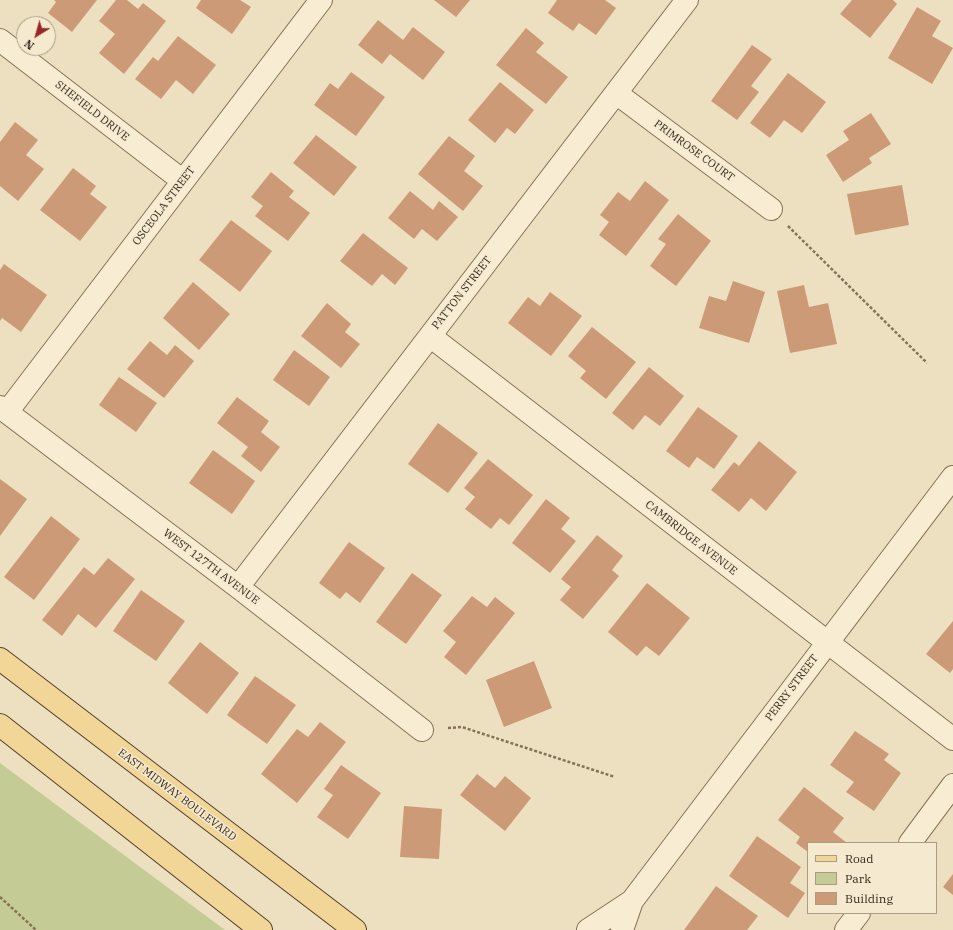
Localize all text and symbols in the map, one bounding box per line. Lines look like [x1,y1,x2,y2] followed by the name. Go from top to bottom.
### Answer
[16,16,56,56] north arrow
[22,37,37,53] text: N
[52,78,132,144] street label: SHEFIELD DRIVE
[651,117,737,185] street label: PRIMROSE COURT
[130,164,198,248] street label: OSCEOLA STREET
[429,254,495,332] street label: PATTON STREET
[642,498,740,578] street label: CAMBRIDGE AVENUE
[160,527,262,607] street label: WEST 127TH AVENUE
[763,652,821,724] street label: PERRY STREET
[115,746,239,844] street label: EAST MIDWAY BOULEVARD
[807,842,937,914] legend
[845,851,874,866] text: Road
[845,871,871,886] text: Park
[845,891,893,906] text: Building

